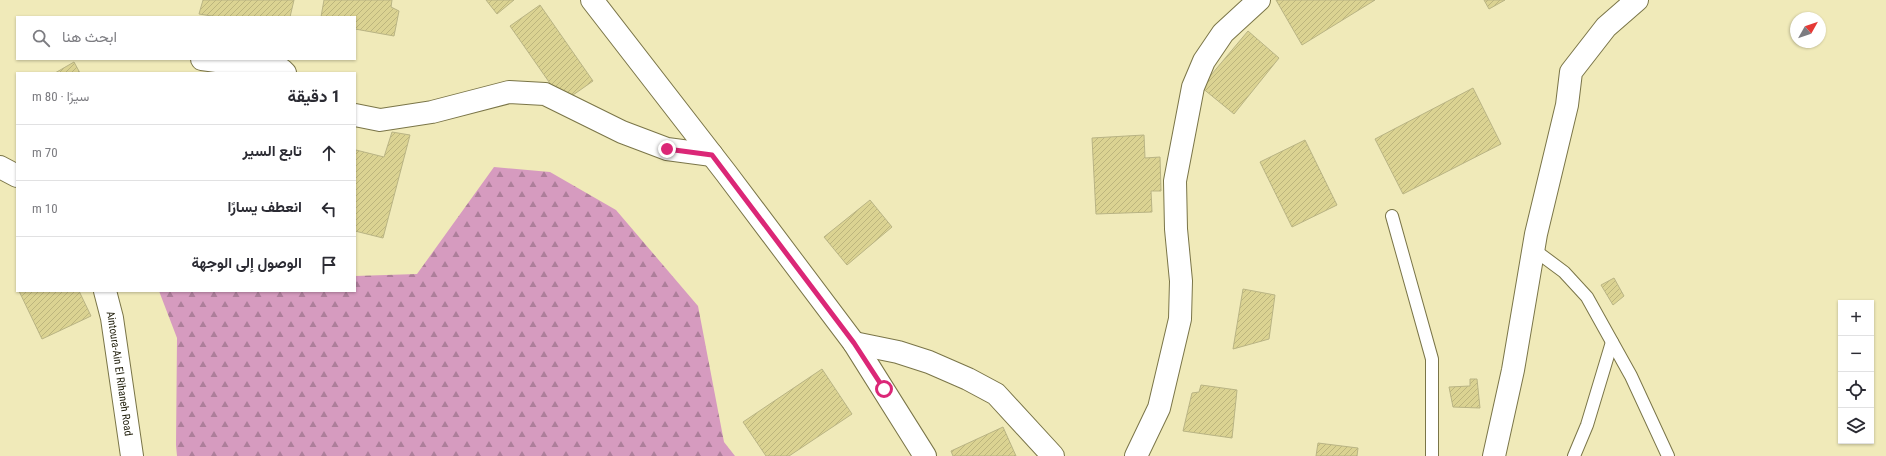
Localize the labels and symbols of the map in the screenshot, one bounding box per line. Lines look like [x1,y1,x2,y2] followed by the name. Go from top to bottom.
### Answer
[1790,12,1826,48] north arrow
[658,140,676,158] route end
[104,310,136,437] street label: Aintoura-Ain El Rihaneh Road
[875,380,893,398] route start

